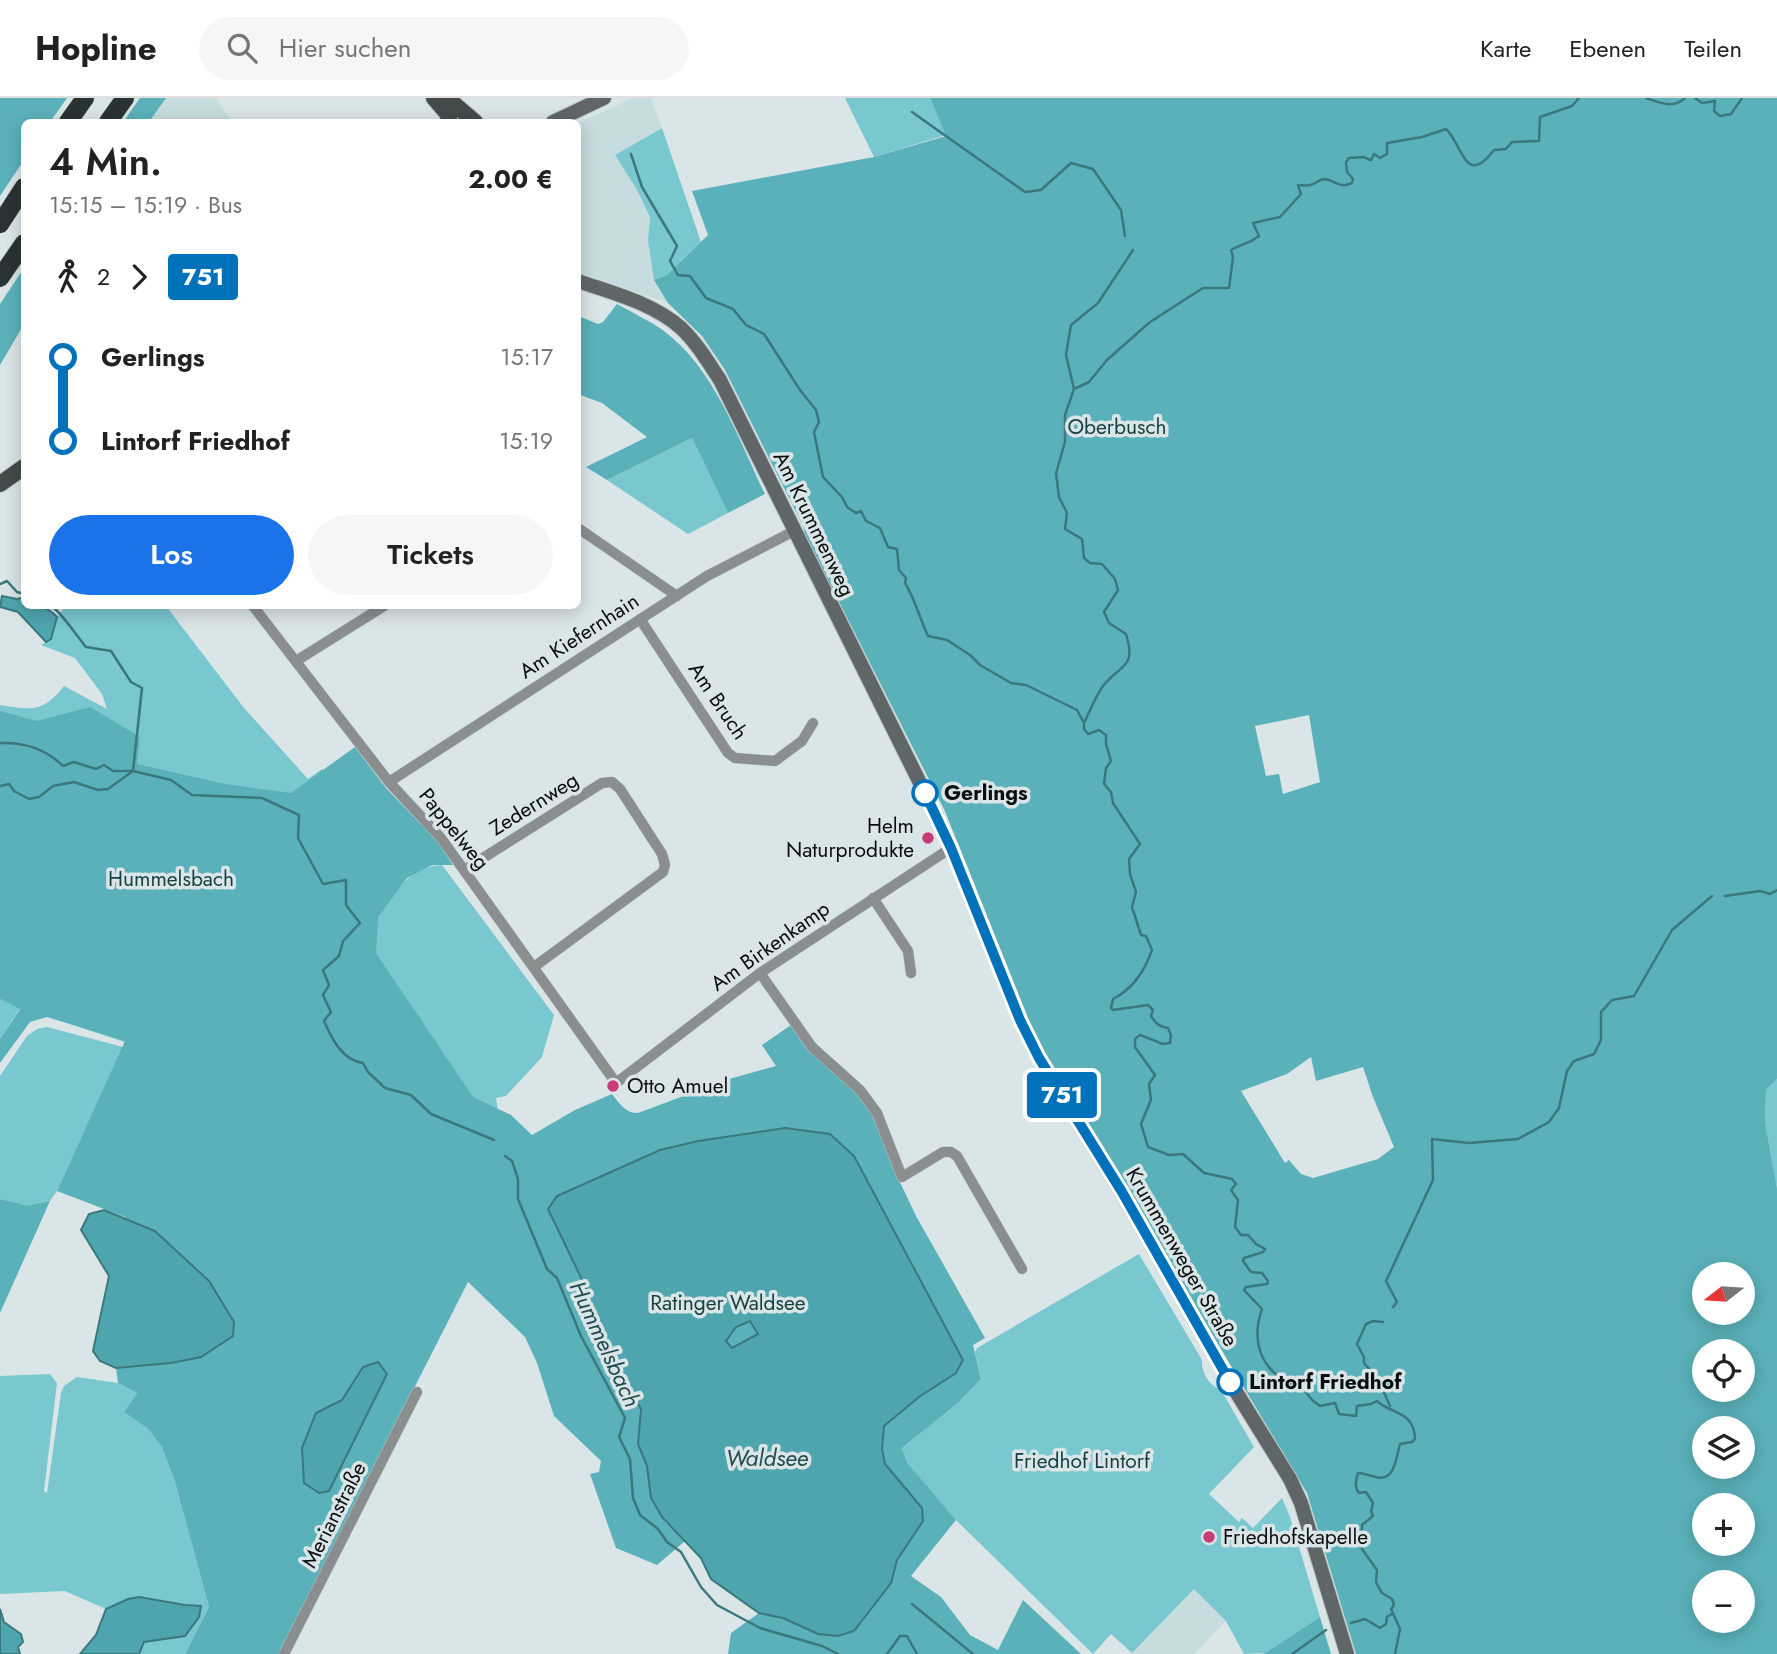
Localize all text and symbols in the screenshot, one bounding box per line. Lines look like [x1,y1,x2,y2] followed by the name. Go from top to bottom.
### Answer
[199,17,689,80] search box
[35,25,157,72] text: Hopline
[223,29,261,67] icon: search
[279,29,411,67] text: Hier suchen
[1480,31,1531,66] text: Karte
[1569,31,1646,66] text: Ebenen
[1684,31,1742,66] text: Teilen
[49,134,162,189] text: 4 Min.
[468,160,553,198] text: 2.00 €
[49,188,242,222] text: 15:15 – 15:19 · Bus
[49,258,87,296] icon: walk
[120,258,158,296] icon: forward
[182,259,224,294] text: 751
[97,260,110,294] text: 2
[101,338,205,376] text: Gerlings
[500,340,553,374] text: 15:17
[1067,412,1167,442] park label: Oberbusch
[101,422,290,460] text: Lintorf Friedhof
[499,424,553,458] text: 15:19
[766,446,862,602] street label: Am Krummenweg
[49,515,294,595] button: Los
[308,515,553,595] button: Tickets
[513,586,645,686] street label: Am Kiefernhain
[681,656,755,746] street label: Am Bruch
[484,765,584,843] street label: Zedernweg
[944,778,1028,808] place label: Gerlings
[912,780,938,806] marker: Gerlings
[412,782,496,876] street label: Pappelweg
[786,811,914,865] place label: Helm Naturprodukte
[920,830,936,846] marker: Helm Naturprodukte
[108,864,234,894] park label: Hummelsbach
[704,894,836,998] street label: Am Birkenkamp
[627,1071,728,1101] place label: Otto Amuel
[1022,1072,1102,1118] line badge: 751
[1041,1077,1083,1112] text: 751
[605,1078,621,1094] marker: Otto Amuel
[1118,1162,1246,1352] street label: Krummenweger Straße
[1692,1262,1755,1325] north arrow
[1692,1262,1755,1633] map controls
[561,1275,649,1413] water label: Hummelsbach
[650,1288,806,1318] park label: Ratinger Waldsee
[1692,1339,1755,1402] button: locate
[1249,1367,1402,1397] place label: Lintorf Friedhof
[1217,1369,1243,1395] marker: Lintorf Friedhof
[1692,1416,1755,1479] button: layers
[726,1441,809,1475] water label: Waldsee
[1014,1446,1151,1476] park label: Friedhof Lintorf
[295,1457,374,1573] street label: Merianstraße
[1692,1493,1755,1556] button: +
[1223,1522,1368,1552] place label: Friedhofskapelle
[1201,1529,1217,1545] marker: Friedhofskapelle
[1692,1570,1755,1633] button: −

